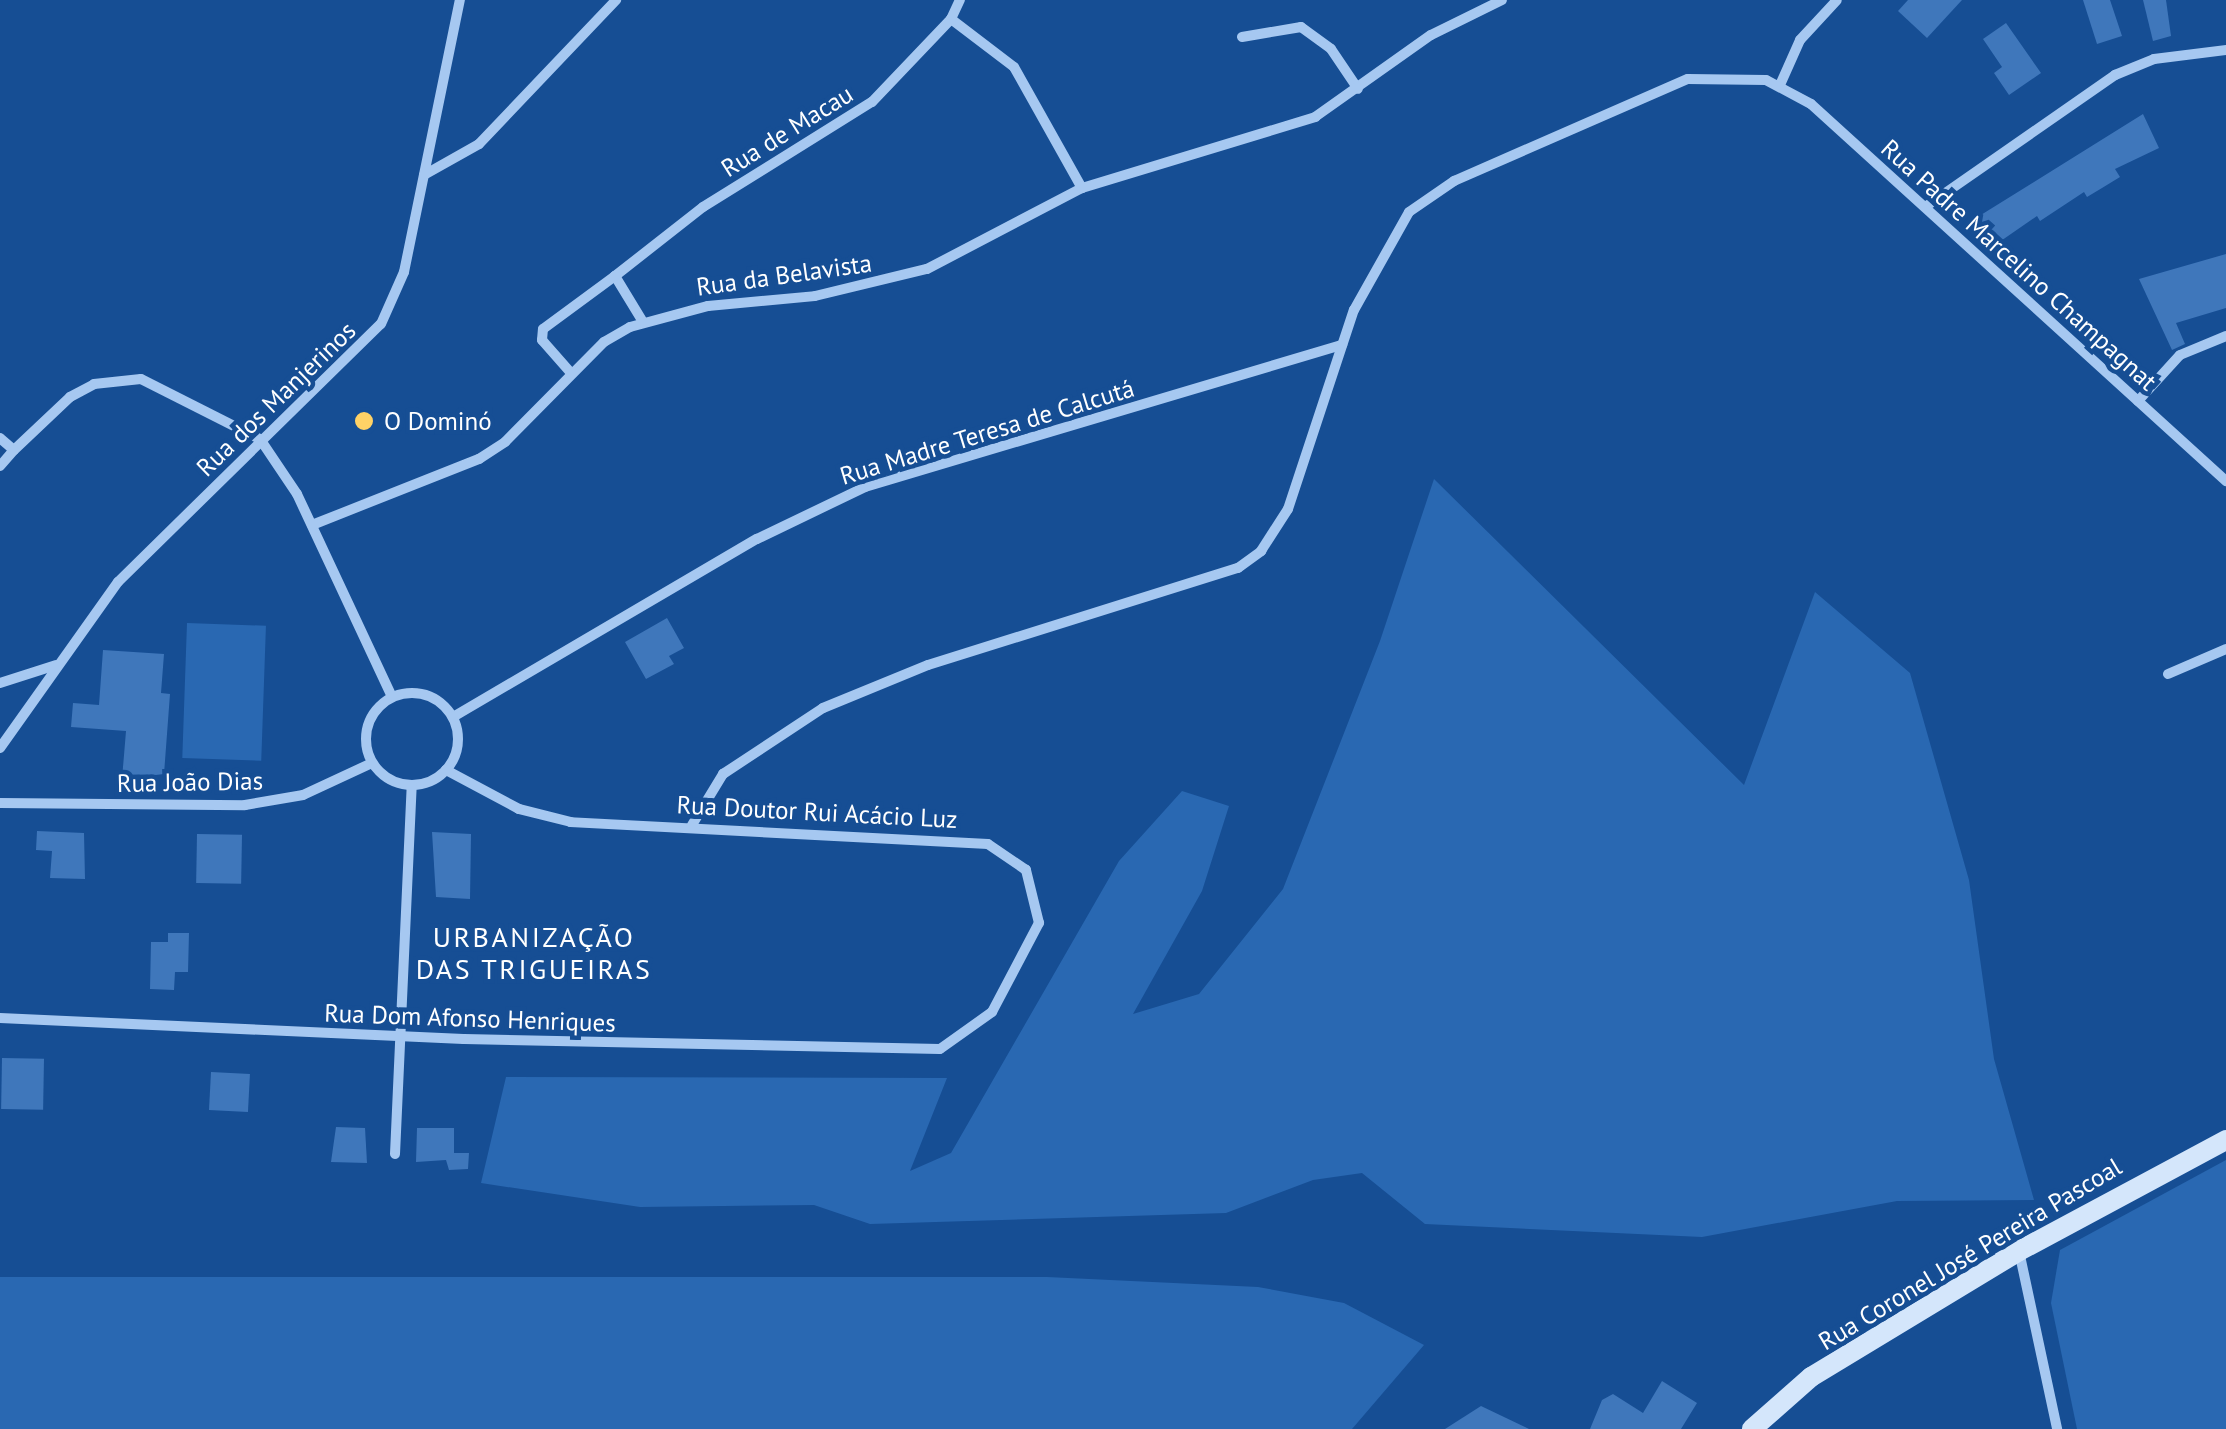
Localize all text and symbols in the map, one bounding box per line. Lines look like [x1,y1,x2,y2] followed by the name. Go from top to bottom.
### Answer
[716,79,858,183] street label: Rua de Macau
[1875,133,2163,397] street label: Rua Padre Marcelino Champagnat
[694,248,874,302] street label: Rua da Belavista
[190,316,362,482] street label: Rua dos Manjerinos
[836,373,1138,491] street label: Rua Madre Teresa de Calcutá
[384,406,492,436] place label: O Dominó
[353,410,375,432] marker: O Dominó
[117,766,263,798] street label: Rua João Dias
[676,790,958,834] street label: Rua Doutor Rui Acácio Luz
[415,920,653,986] district label: URBANIZAÇÃO DAS TRIGUEIRAS
[323,998,617,1038] street label: Rua Dom Afonso Henriques
[1813,1152,2127,1356] street label: Rua Coronel José Pereira Pascoal

